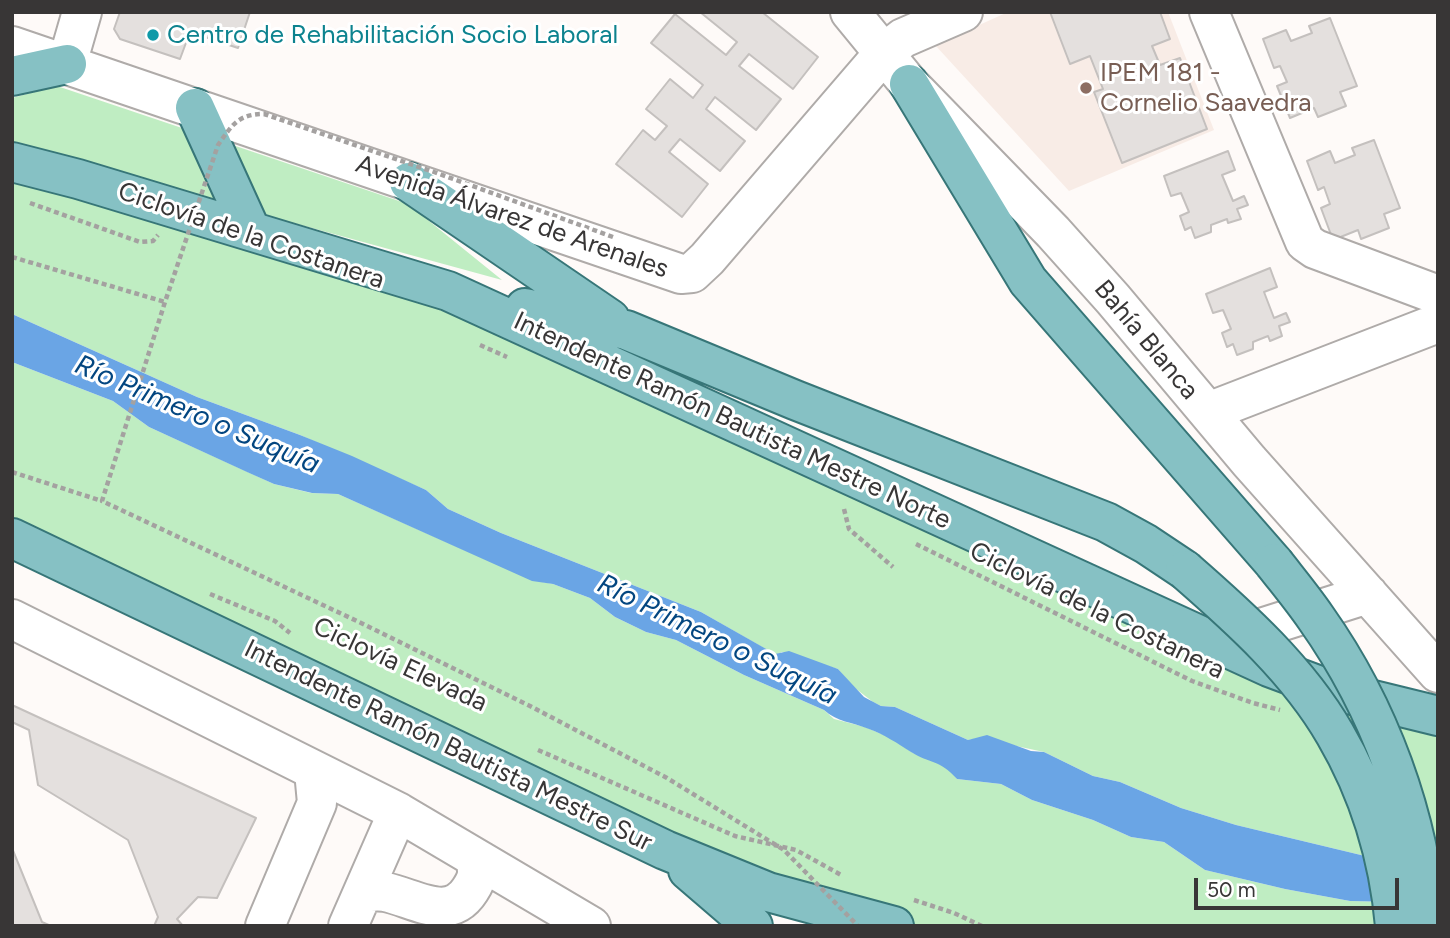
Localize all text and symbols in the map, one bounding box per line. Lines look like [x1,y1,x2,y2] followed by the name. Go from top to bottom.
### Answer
[167,19,618,51] place label: Centro de Rehabilitación Socio Laboral
[145,27,161,43] marker: Centro de Rehabilitación Socio Laboral
[1100,57,1312,119] place label: IPEM 181 - Cornelio Saavedra
[1078,80,1094,96] marker: IPEM 181 - Cornelio Saavedra
[352,149,672,285] street label: Avenida Álvarez de Arenales
[114,176,388,296] street label: Ciclovía de la Costanera
[1087,274,1205,406] street label: Bahía Blanca
[509,306,955,536] street label: Intendente Ramón Bautista Mestre Norte
[70,348,324,482] water label: Río Primero o Suquía
[965,536,1229,686] street label: Ciclovía de la Costanera
[592,567,842,713] water label: Río Primero o Suquía
[308,611,492,719] street label: Ciclovía Elevada
[239,633,657,859] street label: Intendente Ramón Bautista Mestre Sur
[1198,864,1403,908] scale bar
[1207,877,1256,902] text: 50 m

